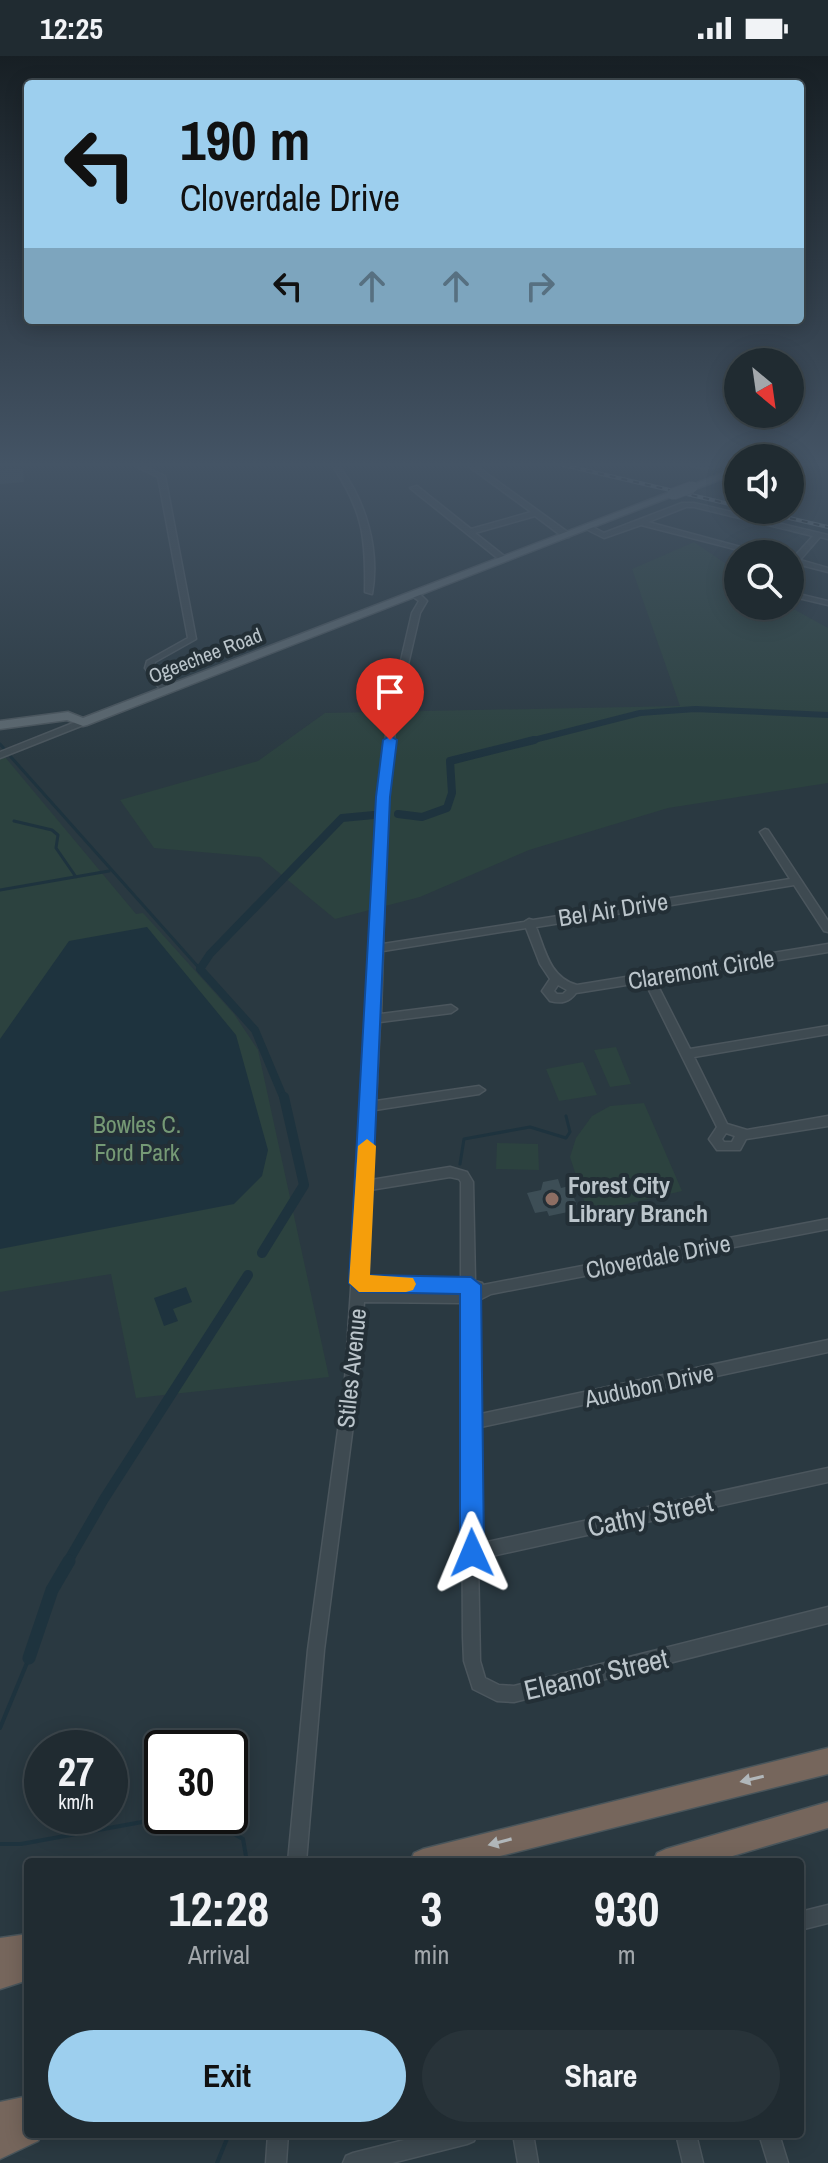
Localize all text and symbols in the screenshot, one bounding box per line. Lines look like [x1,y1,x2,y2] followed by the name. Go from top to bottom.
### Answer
[40,8,103,48] text: 12:25
[180,102,310,177] text: 190 m
[48,112,152,216] icon: left
[180,174,400,222] text: Cloverdale Drive
[266,264,310,308] icon: left
[350,264,394,308] icon: ahead
[434,264,478,308] icon: ahead
[518,264,562,308] icon: right
[724,348,804,428] north arrow
[724,348,804,620] map controls
[724,444,804,524] button: sound
[724,540,804,620] button: search
[144,621,266,689] street label: Ogeechee Road
[356,658,424,740] pin
[368,670,412,714] icon: arrive
[556,885,670,933] street label: Bel Air Drive
[626,942,776,996] street label: Claremont Circle
[93,1108,181,1168] park label: Bowles C. Ford Park
[568,1169,708,1229] place label: Forest City Library Branch
[543,1190,561,1208] marker: Forest City Library Branch
[583,1226,733,1286] street label: Cloverdale Drive
[329,1307,373,1429] street label: Stiles Avenue
[580,1356,717,1415] street label: Audubon Drive
[584,1482,716,1546] street label: Cathy Street
[430,1511,514,1595] position arrow
[520,1639,672,1709] street label: Eleanor Street
[144,1730,248,1834] speed limit sign: 30
[58,1745,94,1798] text: 27
[740,1774,765,1786] one-way arrow
[58,1788,94,1815] text: km/h
[487,1836,511,1849] one-way arrow
[169,1876,269,1941] text: 12:28
[421,1876,442,1941] text: 3
[594,1876,659,1941] text: 930
[188,1937,250,1972] text: Arrival
[414,1937,449,1972] text: min
[618,1937,636,1972] text: m
[48,2030,406,2122] button: Exit
[422,2030,780,2122] button: Share

